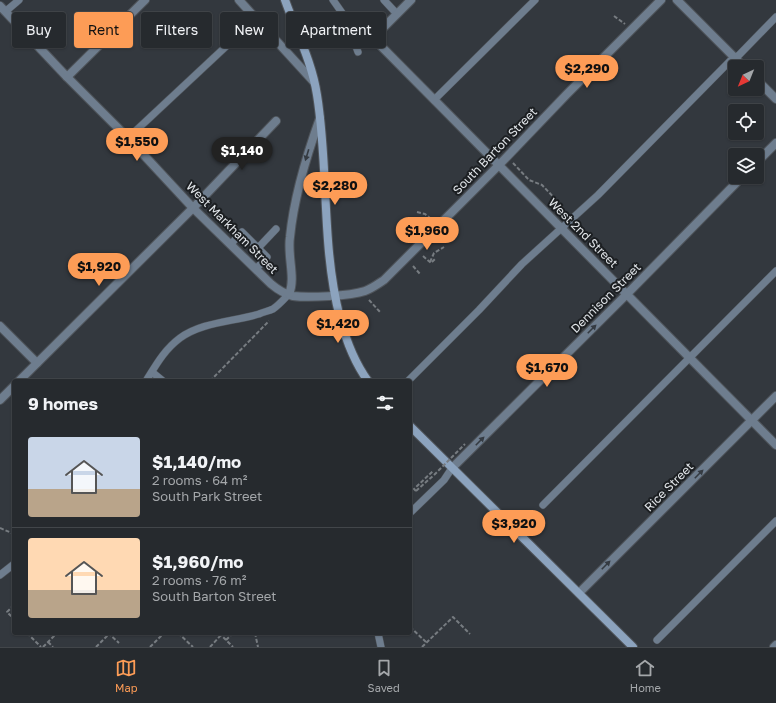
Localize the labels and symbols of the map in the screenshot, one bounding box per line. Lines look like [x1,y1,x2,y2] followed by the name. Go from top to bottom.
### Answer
[554,55,620,89] pin: $2,290
[728,60,764,96] north arrow
[449,104,540,197] street label: South Barton Street
[104,128,170,162] pin: $1,550
[209,137,275,171] pin: $1,140
[304,150,310,162] one-way arrow
[302,172,368,206] pin: $2,280
[183,178,282,277] street label: West Markham Street
[545,195,621,271] street label: West 2nd Street
[394,217,460,251] pin: $1,960
[66,253,132,287] pin: $1,920
[568,259,644,336] street label: Dennison Street
[305,310,371,344] pin: $1,420
[587,324,597,334] one-way arrow
[514,354,580,388] pin: $1,670
[475,436,485,446] one-way arrow
[641,459,697,514] street label: Rice Street
[694,469,704,479] one-way arrow
[481,510,547,544] pin: $3,920
[601,560,611,570] one-way arrow

